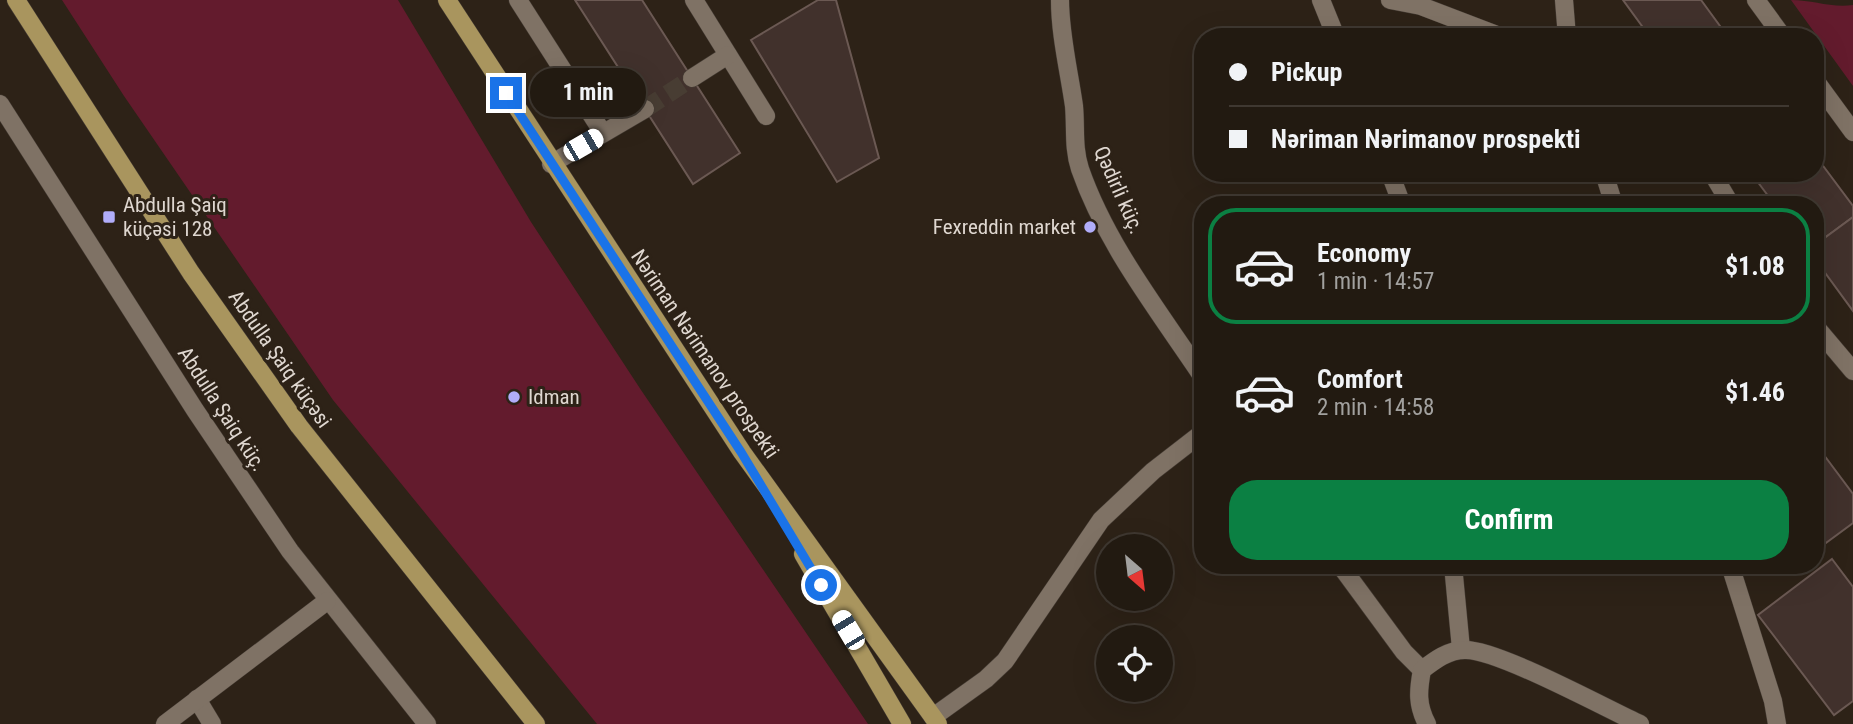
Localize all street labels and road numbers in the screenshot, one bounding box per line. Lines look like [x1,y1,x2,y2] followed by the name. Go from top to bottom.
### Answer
[1089,142,1149,238] street label: Qədirli küç.
[626,245,784,463] street label: Nəriman Nərimanov prospekti
[224,286,336,432] street label: Abdulla Şaiq küçəsi
[173,342,271,476] street label: Abdulla Şaiq küç.

